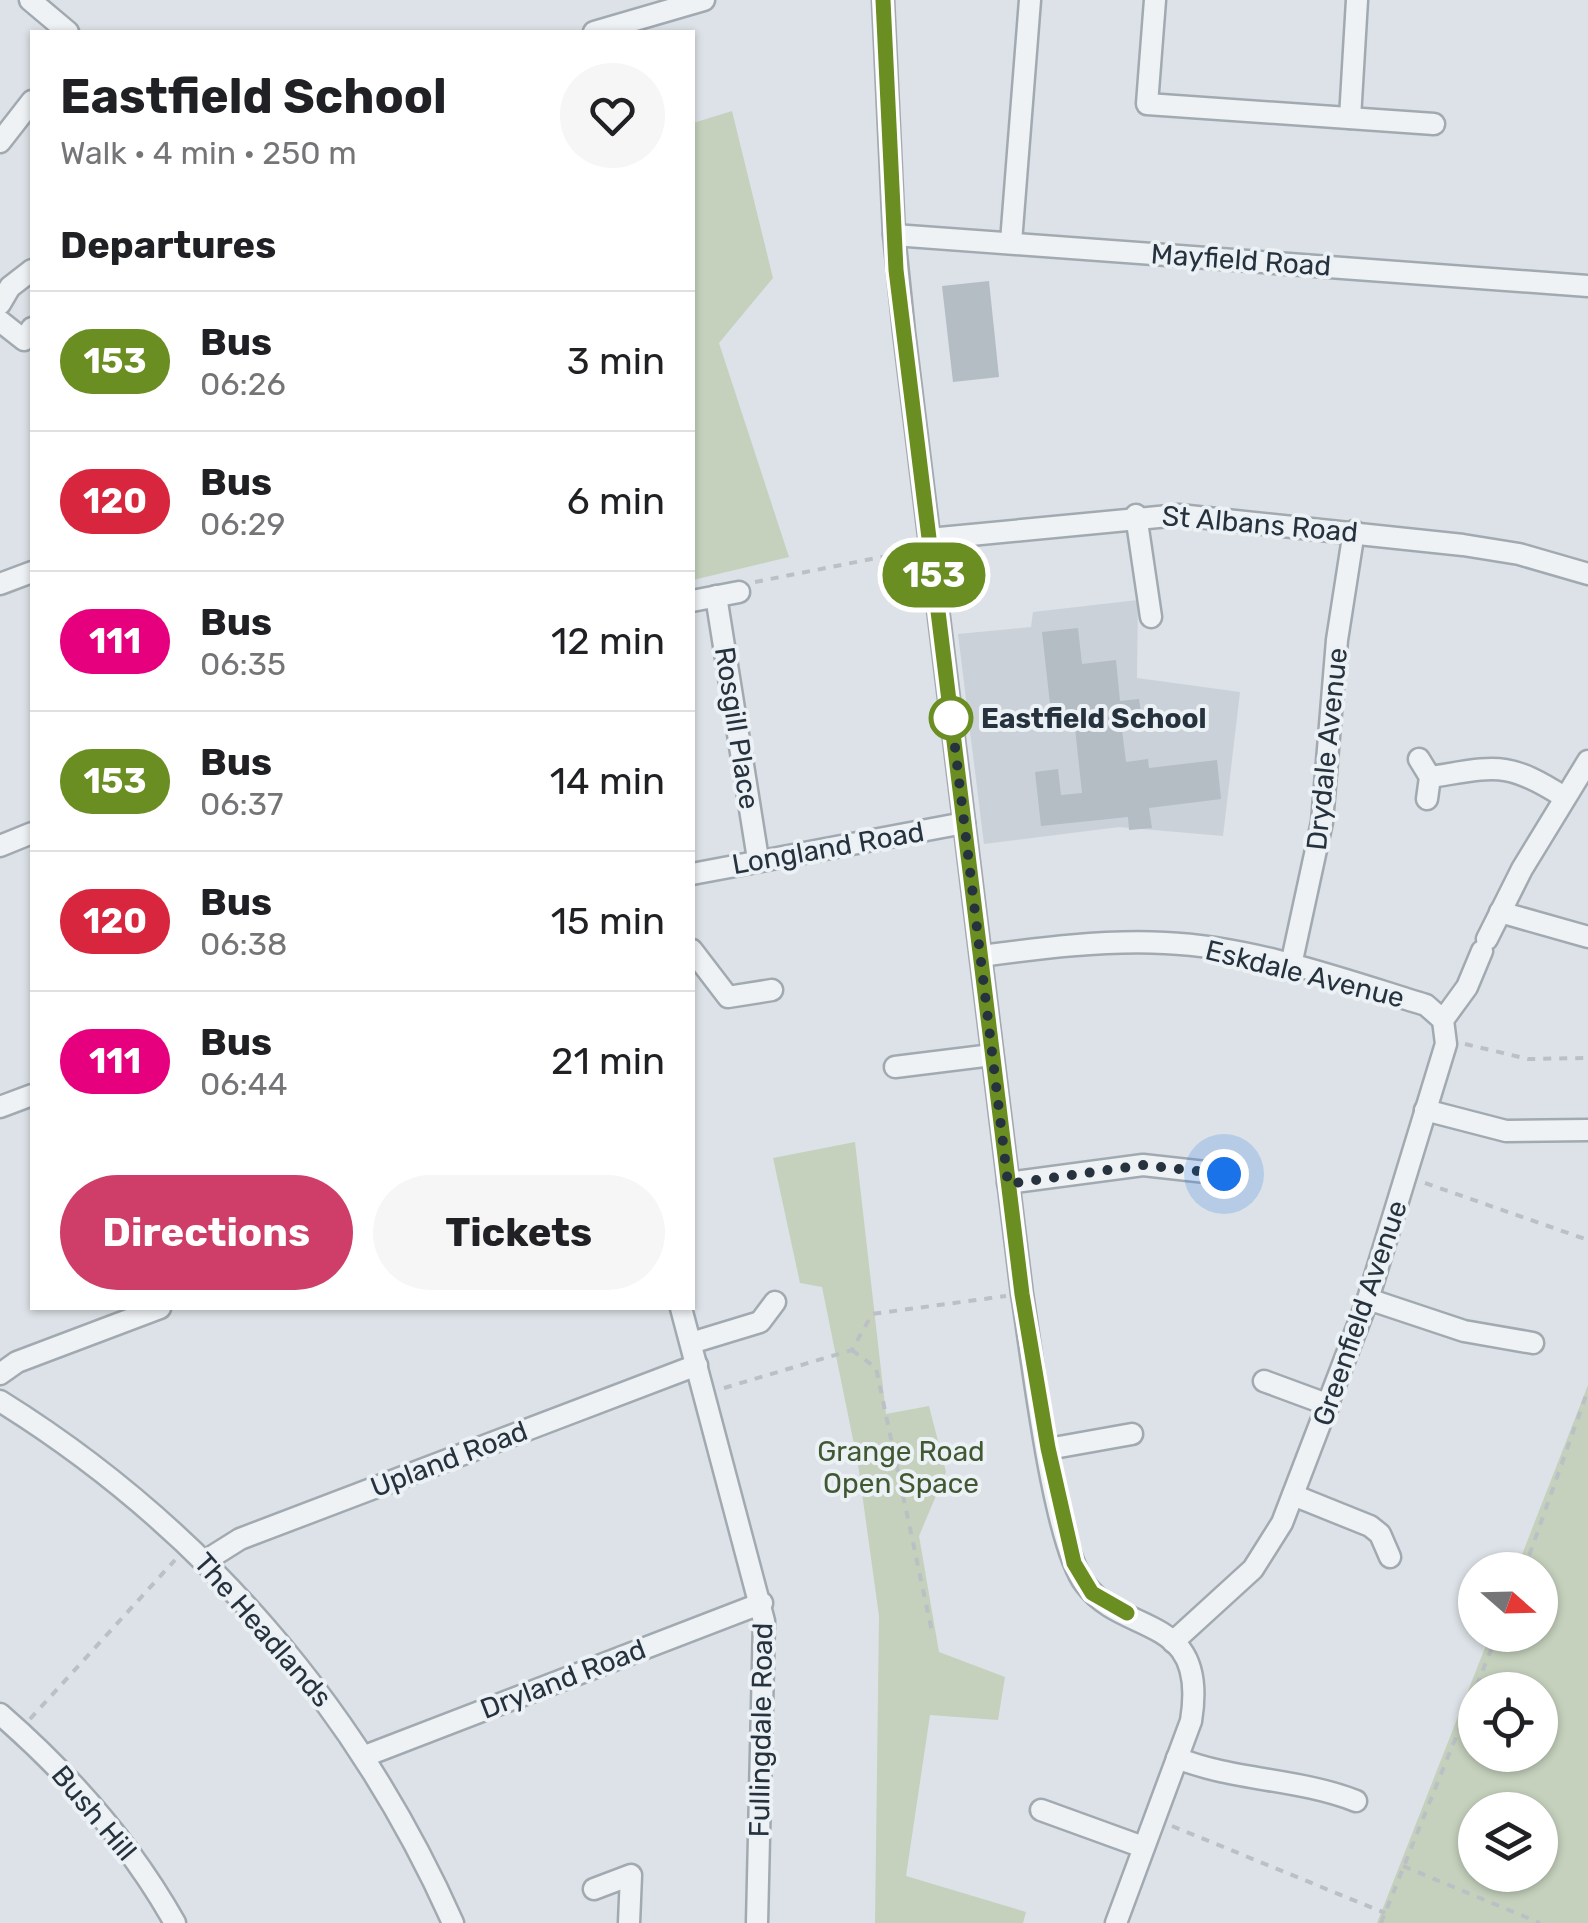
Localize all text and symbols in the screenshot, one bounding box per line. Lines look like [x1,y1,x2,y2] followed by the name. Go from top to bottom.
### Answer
[560,63,665,168] button: heart
[60,68,447,125] text: Eastfield School
[60,134,357,172] text: Walk · 4 min · 250 m
[60,222,276,268] text: Departures
[1150,237,1332,283] street label: Mayfield Road
[200,319,272,365] text: Bus
[567,338,665,384] text: 3 min
[83,340,147,382] text: 153
[200,365,286,403] text: 06:26
[200,459,272,505] text: Bus
[567,478,665,524] text: 6 min
[83,480,147,522] text: 120
[1161,499,1359,549] street label: St Albans Road
[200,505,286,543] text: 06:29
[876,542,992,608] line badge: 153
[902,554,966,596] text: 153
[200,599,272,645] text: Bus
[551,618,665,664] text: 12 min
[89,620,141,662] text: 111
[708,644,766,812] street label: Rosgill Place
[200,645,286,683] text: 06:35
[1300,646,1354,852] street label: Drydale Avenue
[930,697,972,739] marker: Eastfield School
[981,702,1207,735] place label: Eastfield School
[200,739,272,785] text: Bus
[550,758,665,804] text: 14 min
[83,760,147,802] text: 153
[200,785,283,823] text: 06:37
[729,815,927,881] street label: Longland Road
[200,879,272,925] text: Bus
[551,898,665,944] text: 15 min
[83,900,147,942] text: 120
[200,925,287,963] text: 06:38
[1202,933,1408,1015] street label: Eskdale Avenue
[200,1019,272,1065] text: Bus
[551,1038,665,1084] text: 21 min
[89,1040,141,1082] text: 111
[200,1065,288,1103] text: 06:44
[1199,1149,1249,1199] your location
[60,1175,353,1290] button: Directions
[373,1175,665,1290] button: Tickets
[1306,1196,1414,1430] street label: Greenfield Avenue
[366,1414,532,1504] street label: Upland Road
[817,1435,985,1500] park label: Grange Road Open Space
[187,1546,339,1714] street label: The Headlands
[1458,1552,1558,1652] north arrow
[1458,1552,1558,1892] map controls
[743,1622,779,1838] street label: Fullingdale Road
[476,1632,650,1726] street label: Dryland Road
[1458,1672,1558,1772] button: locate
[45,1759,143,1867] street label: Bush Hill
[1458,1792,1558,1892] button: layers

